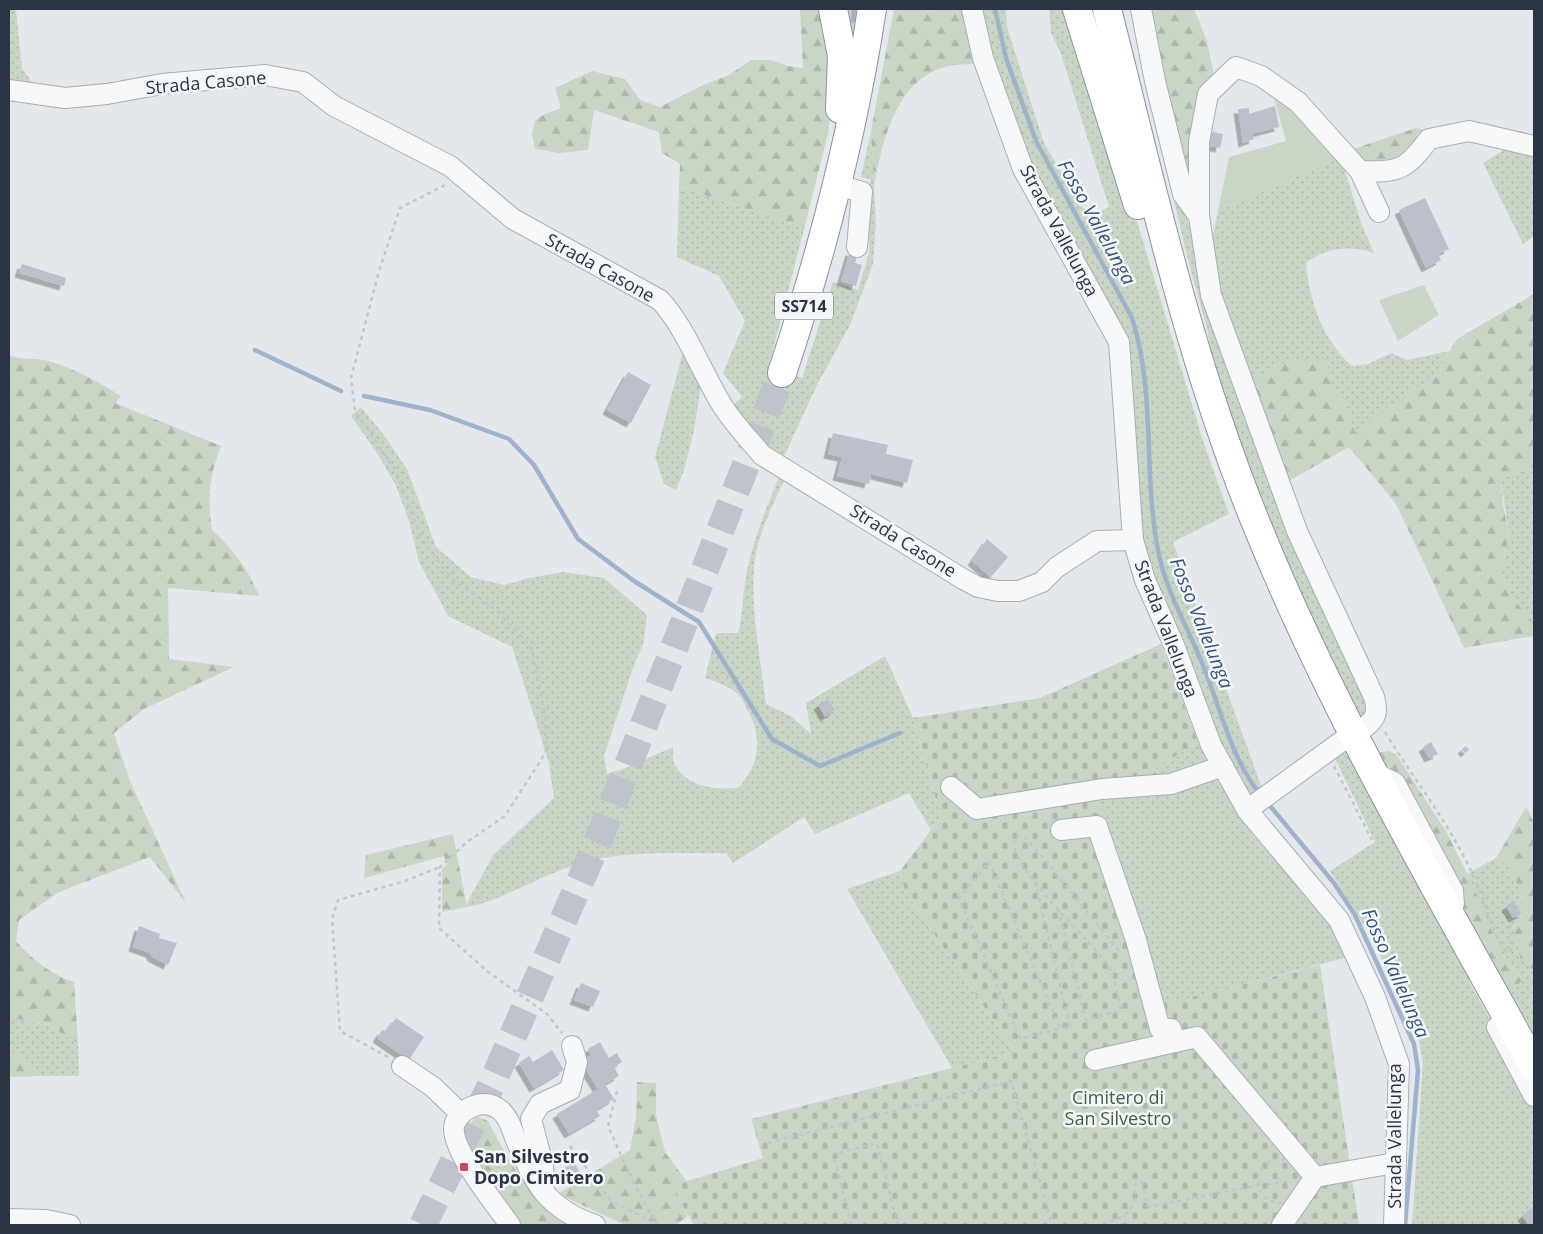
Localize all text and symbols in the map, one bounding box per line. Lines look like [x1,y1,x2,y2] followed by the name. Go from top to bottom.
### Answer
[144,65,267,99] street label: Strada Casone
[1052,155,1142,289] water label: Fosso Vallelunga
[1015,161,1105,300] street label: Strada Vallelunga
[542,227,659,307] street label: Strada Casone
[775,292,833,320] road number: SS714
[846,498,961,582] street label: Strada Casone
[1164,554,1240,693] water label: Fosso Vallelunga
[1130,556,1204,701] street label: Strada Vallelunga
[1356,904,1436,1042] water label: Fosso Vallelunga
[1382,1063,1406,1209] street label: Strada Vallelunga
[1065,1085,1171,1130] park label: Cimitero di San Silvestro
[474,1144,604,1189] place label: San Silvestro Dopo Cimitero
[458,1161,470,1173] marker: San Silvestro Dopo Cimitero

